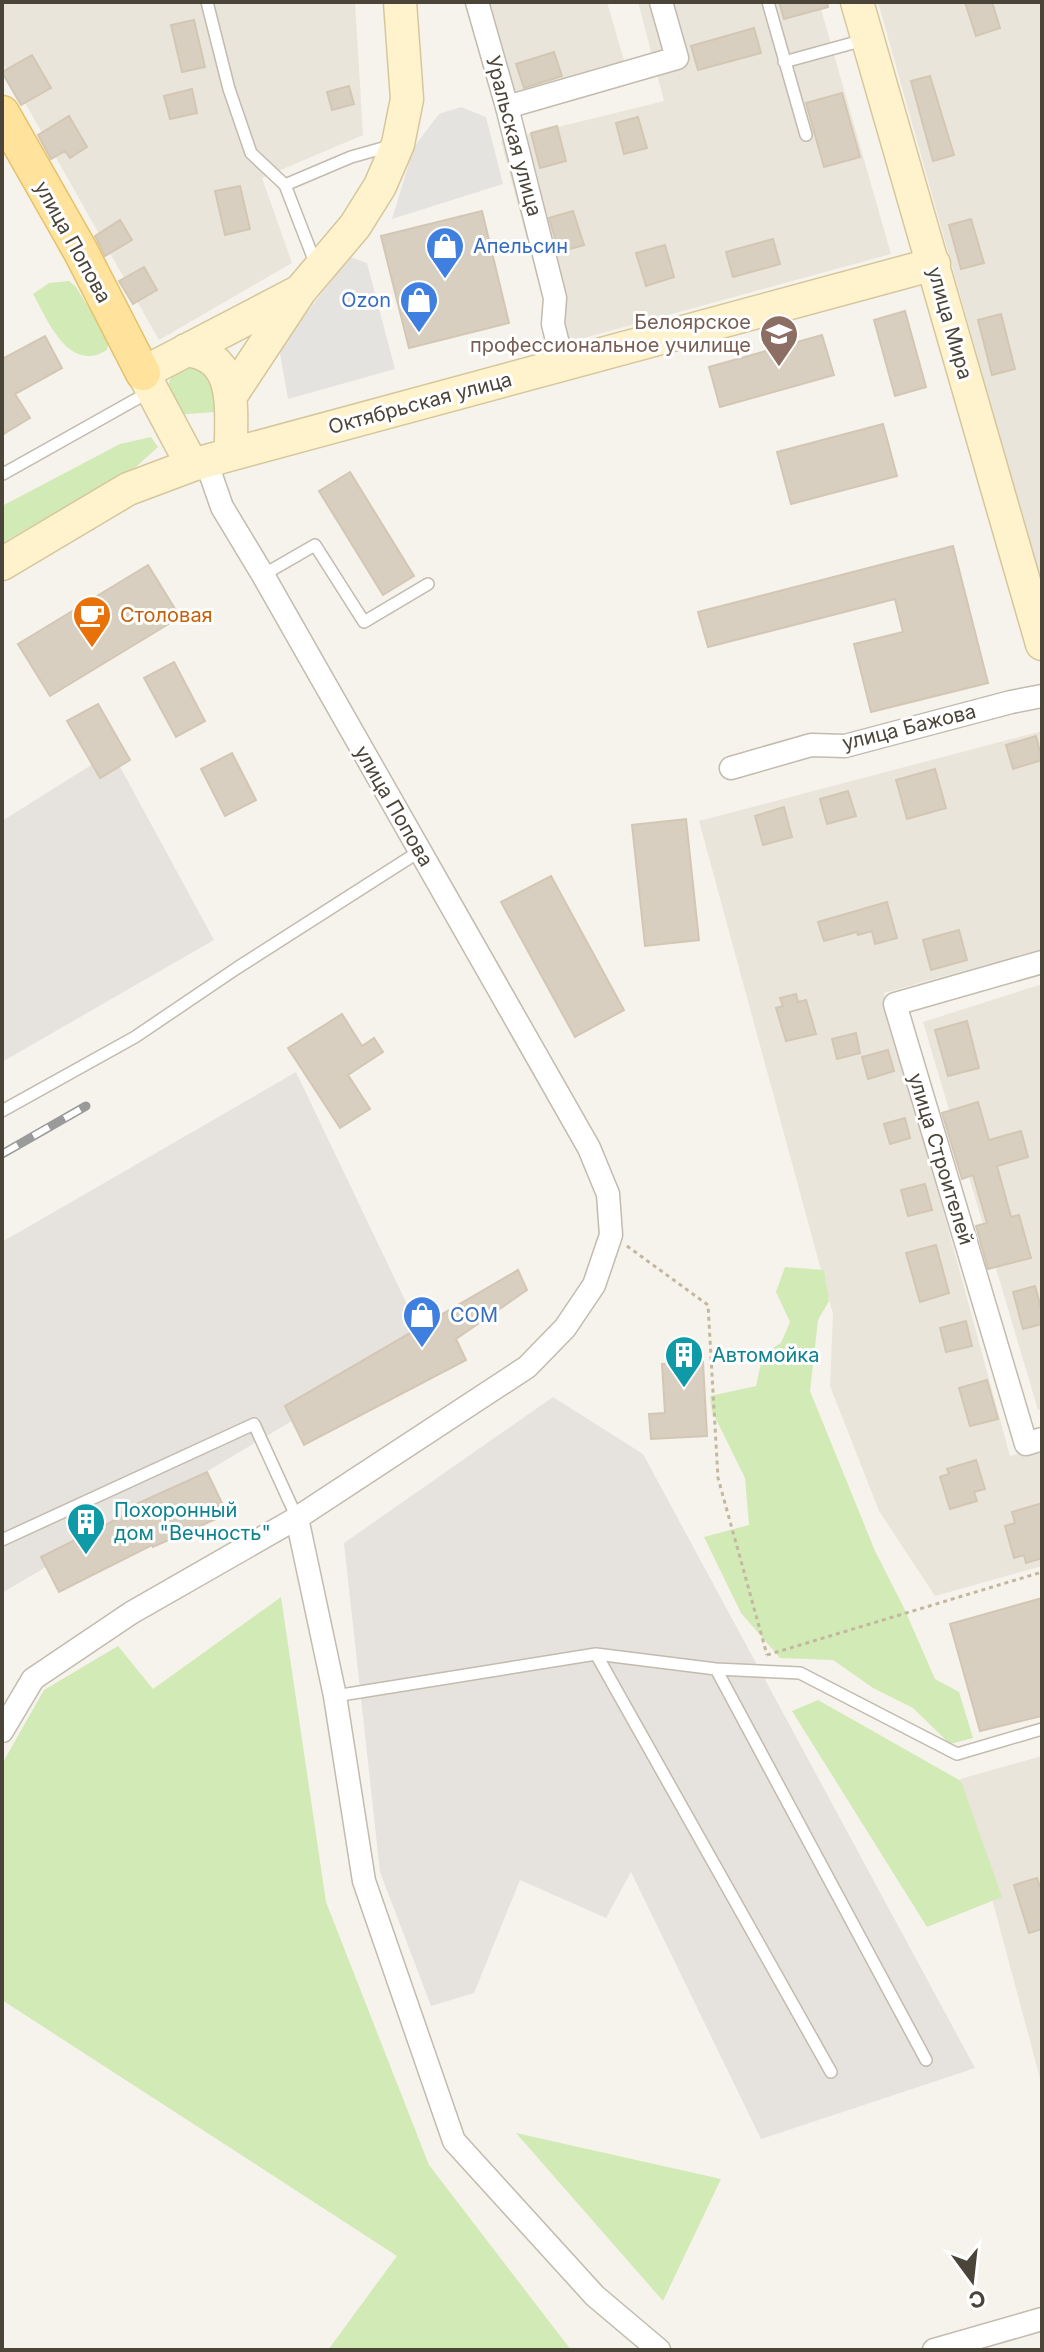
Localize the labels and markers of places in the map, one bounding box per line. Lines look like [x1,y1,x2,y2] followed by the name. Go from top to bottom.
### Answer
[424,225,466,280] shop icon: Апельсин
[473,234,568,258] place label: Апельсин
[398,279,440,334] shop icon: Ozon
[341,288,391,312] place label: Ozon
[470,310,751,357] place label: Белоярское профессиональное училище
[758,313,800,368] school or university icon: Белоярское профессиональное училище
[71,594,113,649] cafe icon: Столовая
[120,603,213,627] place label: Столовая
[401,1294,443,1349] shop icon: СОМ
[450,1303,498,1327] place label: СОМ
[663,1334,705,1389] building icon: Автомойка
[712,1343,819,1367] place label: Автомойка
[114,1498,271,1545] place label: Похоронный дом "Вечность"
[65,1501,107,1556] building icon: Похоронный дом "Вечность"

